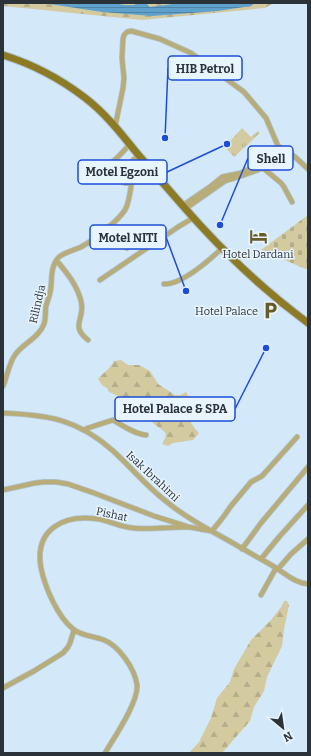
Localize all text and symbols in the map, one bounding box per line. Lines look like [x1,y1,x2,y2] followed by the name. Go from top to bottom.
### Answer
[168,56,242,80] callout: HIB Petrol
[176,62,234,76] text: HIB Petrol
[248,146,293,170] callout: Shell
[257,152,286,166] text: Shell
[78,160,167,184] callout: Motel Egzoni
[86,165,159,179] text: Motel Egzoni
[90,225,166,249] callout: Motel NITI
[248,226,268,246] hotel icon: Hotel Dardani
[98,231,158,245] text: Motel NITI
[222,248,294,261] place label: Hotel Dardani
[27,283,48,325] street label: Rilindja
[261,301,281,321] parking icon: Hotel Palace
[195,305,258,318] place label: Hotel Palace
[115,397,235,421] callout: Hotel Palace & SPA
[123,402,228,416] text: Hotel Palace & SPA
[123,448,183,505] street label: Isak Ibrahimi
[95,505,129,524] street label: Pishat
[263,708,303,748] north arrow
[280,729,294,744] text: N

